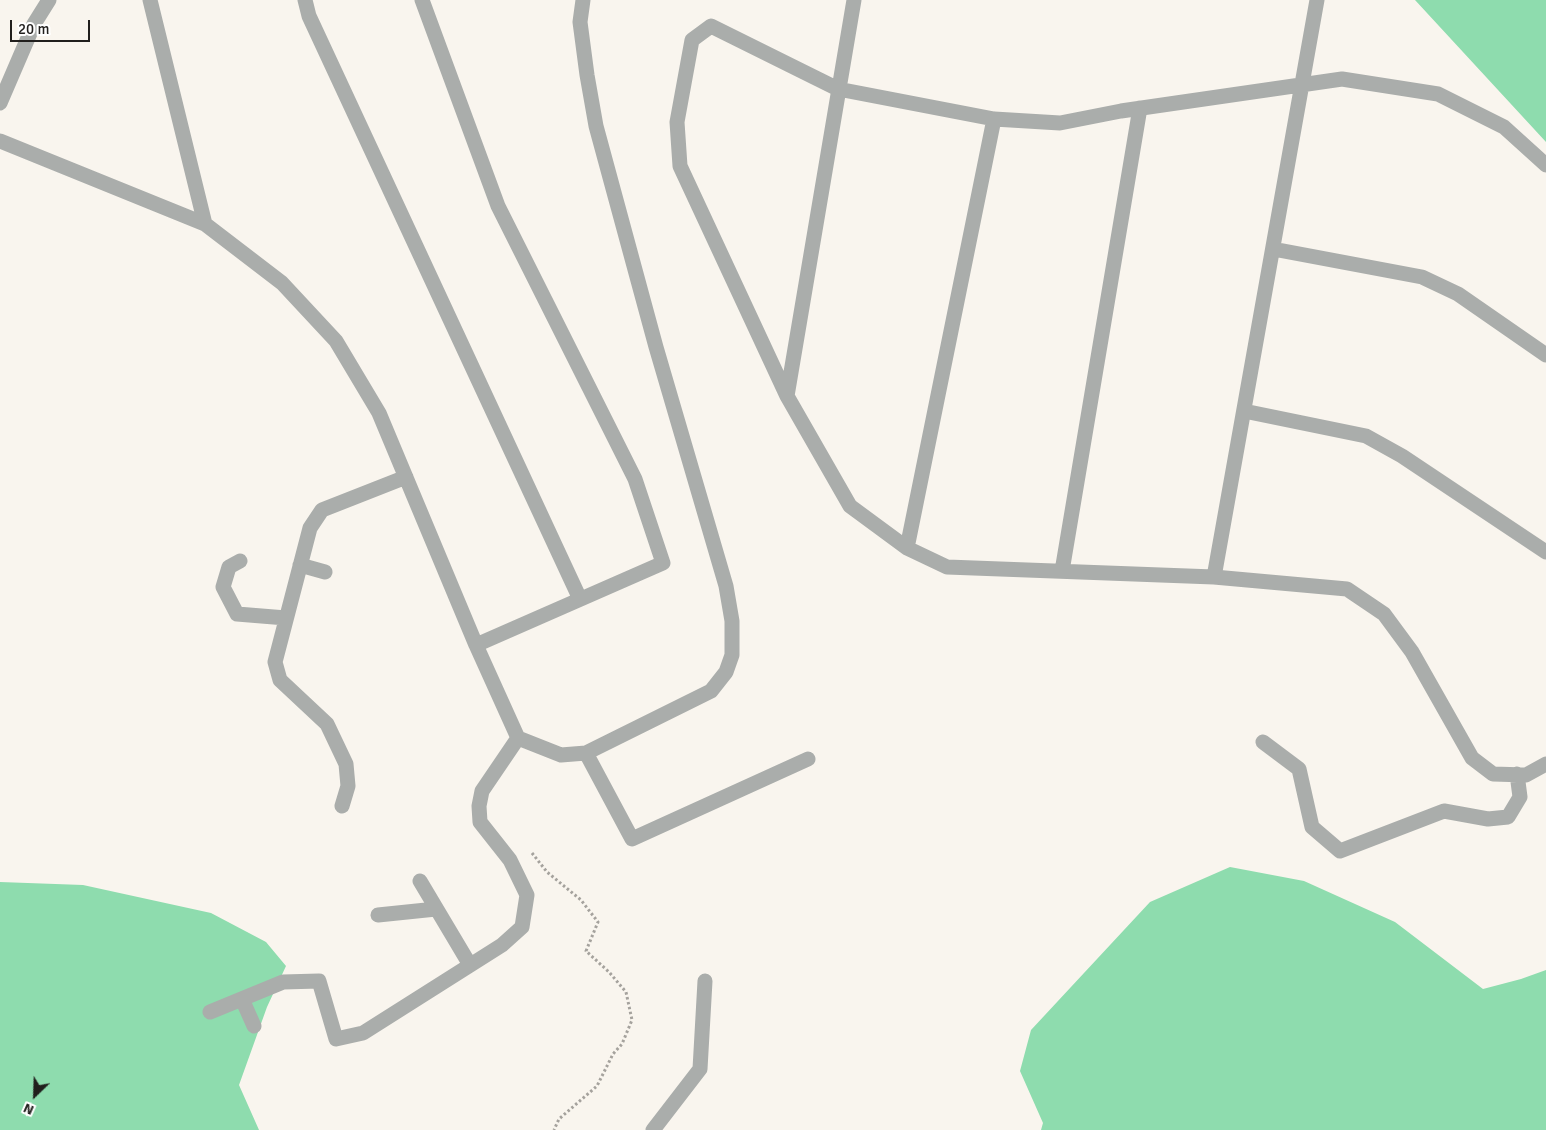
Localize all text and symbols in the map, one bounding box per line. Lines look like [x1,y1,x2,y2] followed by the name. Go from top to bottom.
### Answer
[12,10,92,42] scale bar
[18,20,49,38] text: 20 m
[10,1070,60,1120] north arrow
[21,1099,37,1119] text: N

